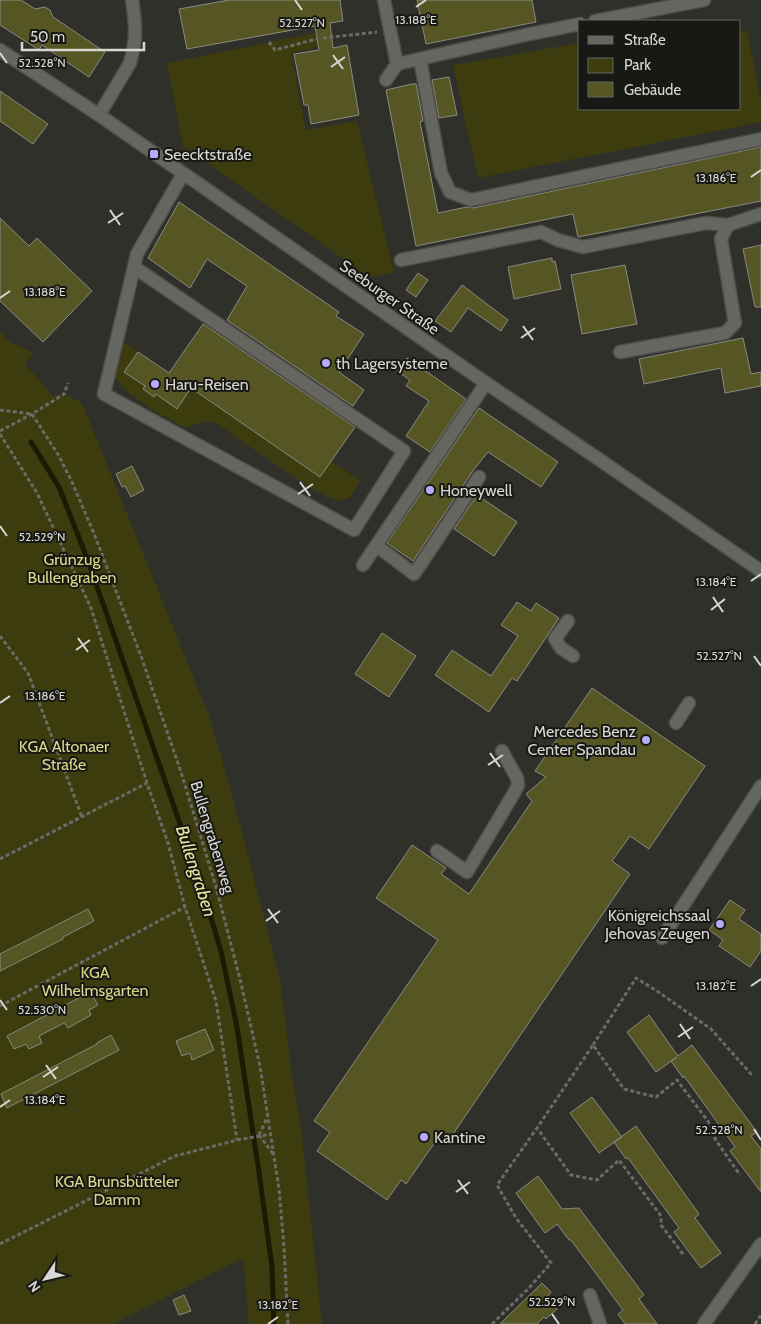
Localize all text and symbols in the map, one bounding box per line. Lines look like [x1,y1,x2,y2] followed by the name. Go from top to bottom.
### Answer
[395,12,437,27] text: 13.188°E
[279,15,325,30] text: 52.527°N
[22,20,145,52] scale bar
[578,20,741,110] legend
[30,28,65,46] text: 50 m
[624,31,666,49] text: Straße
[18,55,66,70] text: 52.528°N
[624,56,651,74] text: Park
[624,81,681,99] text: Gebäude
[164,145,252,164] place label: Seecktstraße
[148,148,160,160] marker: Seecktstraße
[696,170,737,185] text: 13.186°E
[336,256,443,339] street label: Seeburger Straße
[24,284,66,299] text: 13.188°E
[336,354,448,373] place label: th Lagersysteme
[320,357,332,369] marker: th Lagersysteme
[165,375,249,394] place label: Haru-Reisen
[149,378,161,390] marker: Haru-Reisen
[440,481,512,500] place label: Honeywell
[424,484,436,496] marker: Honeywell
[19,529,65,544] text: 52.529°N
[27,550,117,587] park label: Grünzug Bullengraben
[696,574,737,589] text: 13.184°E
[696,648,742,663] text: 52.527°N
[25,688,66,703] text: 13.186°E
[527,722,636,759] place label: Mercedes Benz Center Spandau
[640,734,652,746] marker: Mercedes Benz Center Spandau
[19,737,110,774] park label: KGA Altonaer Straße
[187,778,239,896] street label: Bullengrabenweg
[171,822,221,920] water label: Bullengraben
[604,906,710,943] place label: Königreichssaal Jehovas Zeugen
[714,918,726,930] marker: Königreichssaal Jehovas Zeugen
[42,963,148,1000] park label: KGA Wilhelmsgarten
[696,978,737,993] text: 13.182°E
[18,1002,66,1017] text: 52.530°N
[25,1092,66,1107] text: 13.184°E
[695,1122,743,1137] text: 52.528°N
[434,1128,485,1147] place label: Kantine
[418,1131,430,1143] marker: Kantine
[55,1172,180,1209] park label: KGA Brunsbütteler Damm
[20,1254,70,1304] north arrow
[24,1277,45,1296] text: N
[529,1294,575,1309] text: 52.529°N
[258,1297,299,1312] text: 13.182°E

